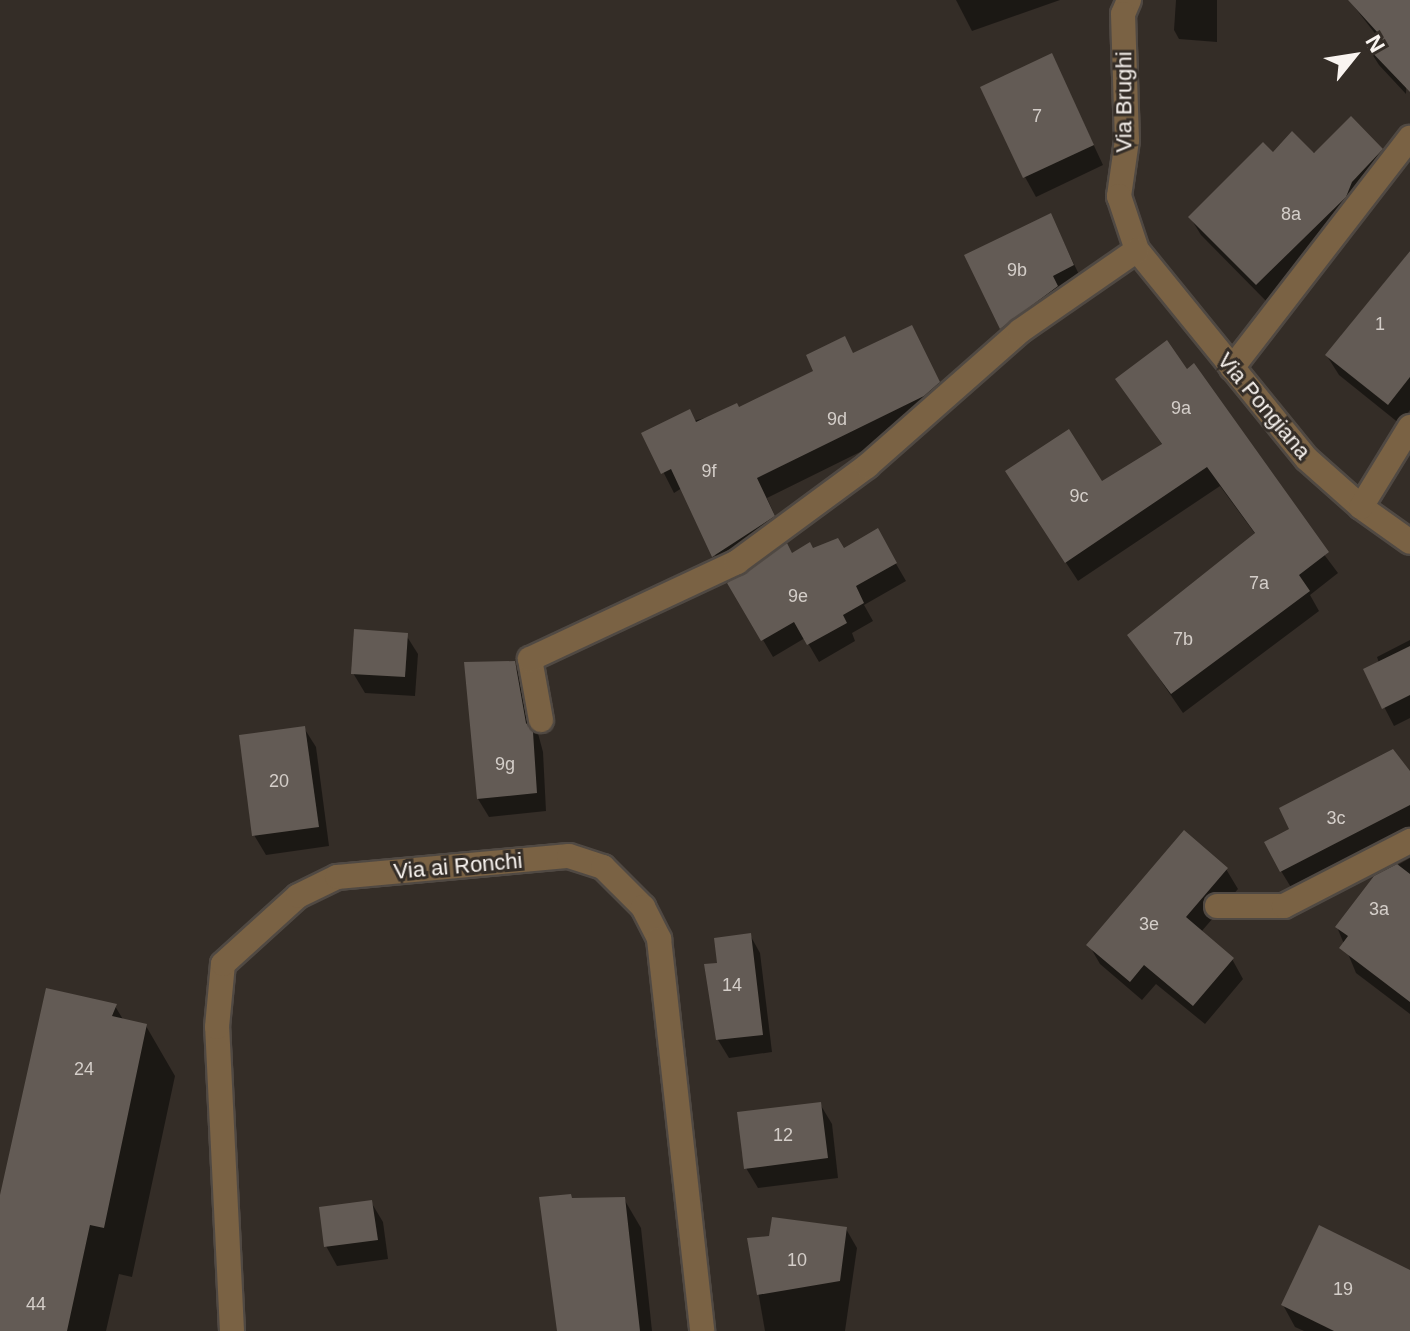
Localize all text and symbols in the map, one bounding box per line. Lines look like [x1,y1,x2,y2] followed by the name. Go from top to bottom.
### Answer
[1314,16,1394,96] north arrow
[1360,31,1390,57] text: N
[1111,51,1137,153] street label: Via Brughi
[1032,105,1042,127] house number: 7
[1281,203,1301,225] house number: 8a
[1007,259,1027,281] house number: 9b
[1375,313,1385,335] house number: 1
[1212,348,1316,464] street label: Via Pongiana
[1171,397,1191,419] house number: 9a
[827,408,847,430] house number: 9d
[701,460,717,482] house number: 9f
[1069,485,1089,507] house number: 9c
[1249,572,1269,594] house number: 7a
[788,585,808,607] house number: 9e
[1173,628,1193,650] house number: 7b
[495,753,515,775] house number: 9g
[269,770,289,792] house number: 20
[1326,807,1346,829] house number: 3c
[392,847,524,885] street label: Via ai Ronchi
[1369,898,1389,920] house number: 3a
[1139,913,1159,935] house number: 3e
[722,974,742,996] house number: 14
[74,1058,94,1080] house number: 24
[773,1124,793,1146] house number: 12
[787,1249,807,1271] house number: 10
[1333,1278,1353,1300] house number: 19
[26,1293,46,1315] house number: 44

